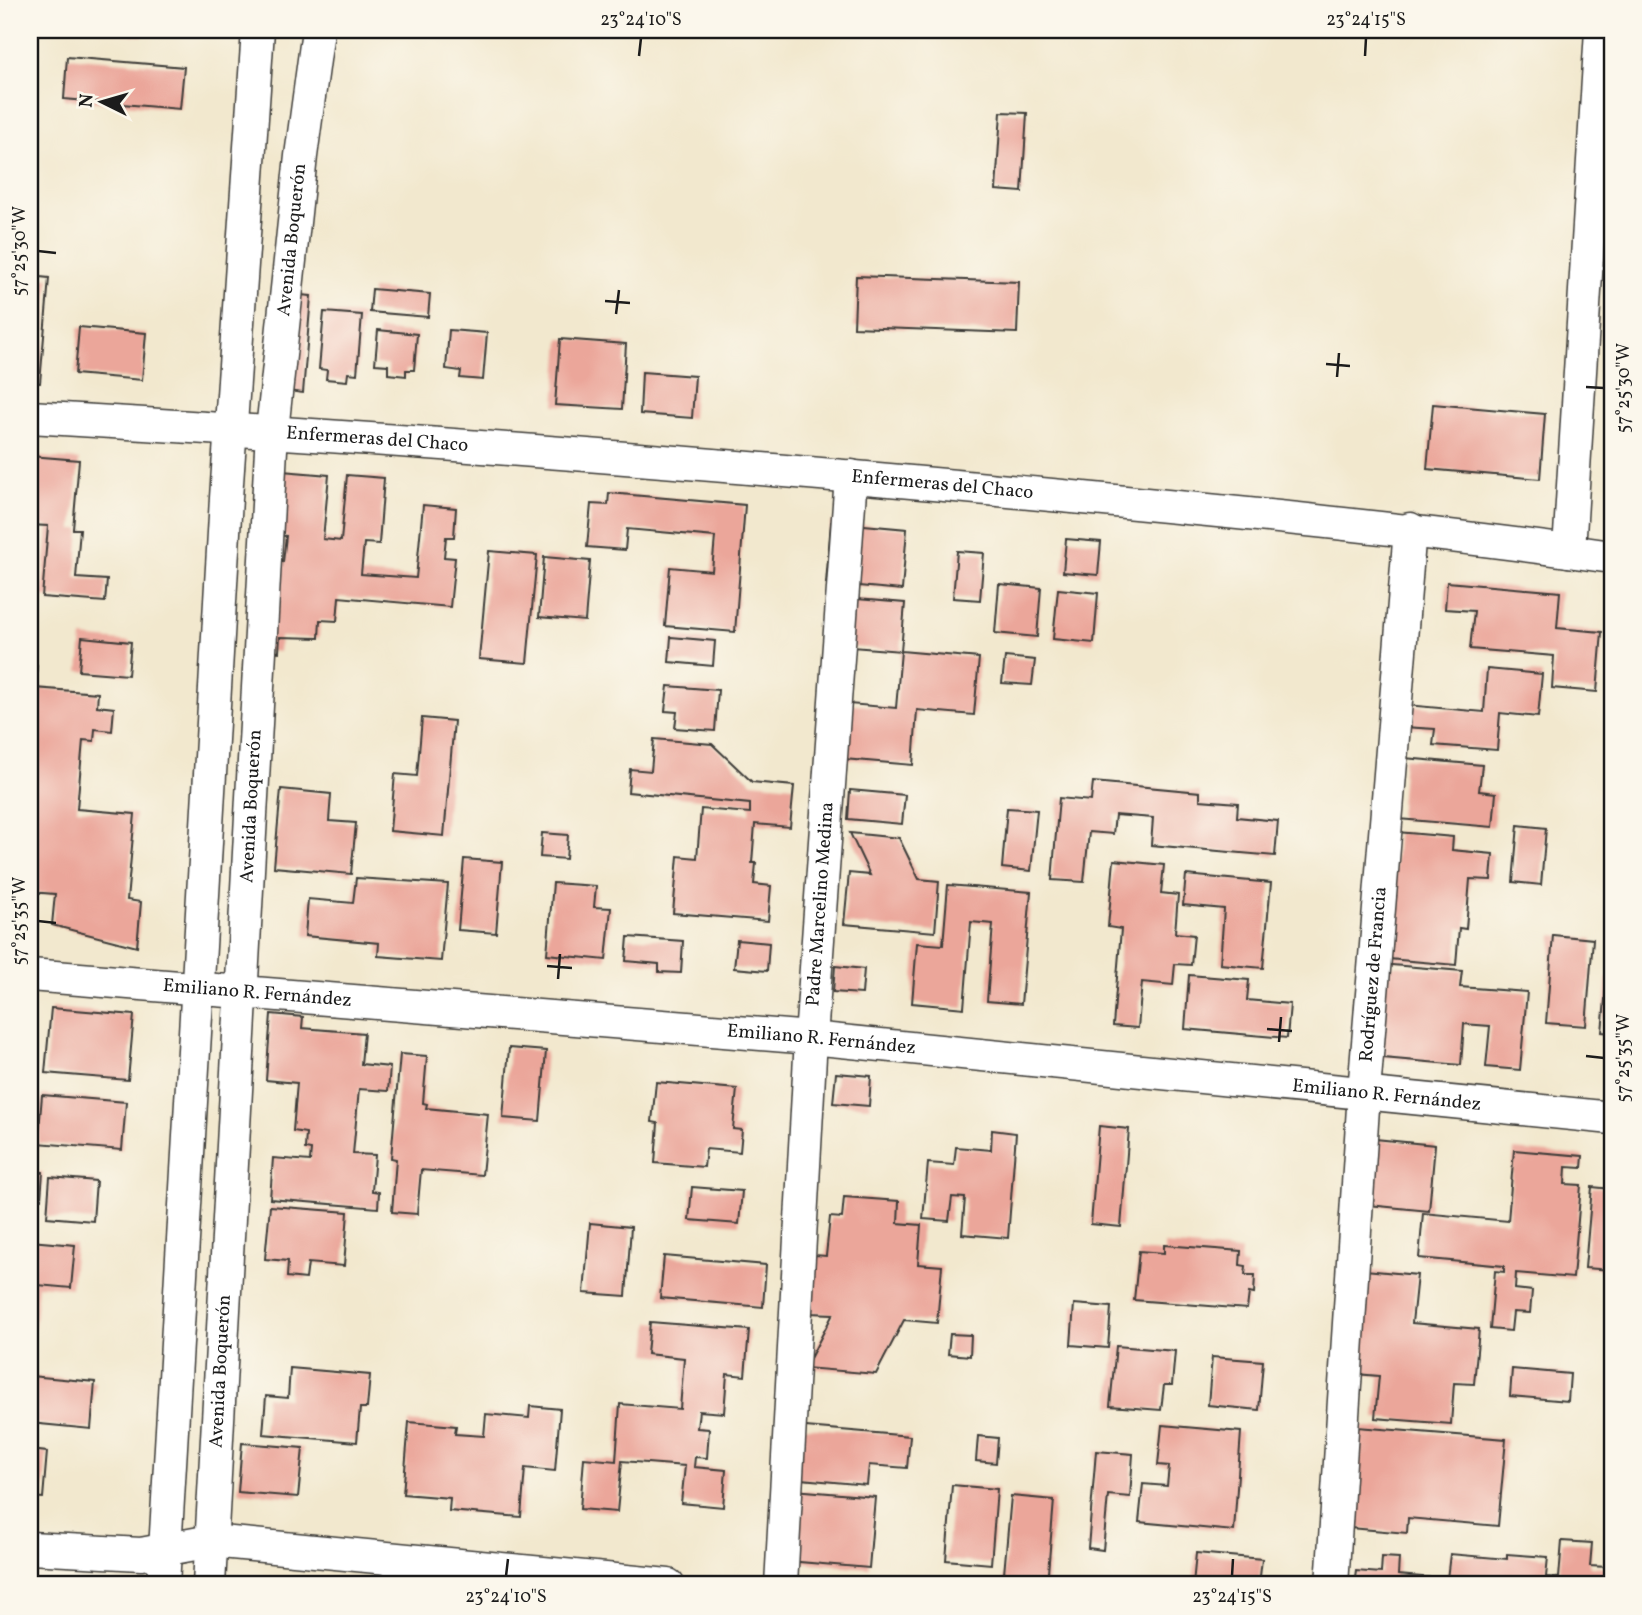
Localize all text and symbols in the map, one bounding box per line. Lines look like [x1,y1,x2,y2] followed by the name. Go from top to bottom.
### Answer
[600,8,682,33] text: 23°24'10"S
[1326,8,1406,33] text: 23°24'15"S
[66,66,136,136] north arrow
[74,92,101,109] text: N
[271,162,313,318] street label: Avenida Boquerón
[8,206,33,296] text: 57°25'30"W
[1612,343,1637,433] text: 57°25'30"W
[285,420,469,459] street label: Enfermeras del Chaco
[850,464,1035,506] street label: Enfermeras del Chaco
[234,729,269,884] street label: Avenida Boquerón
[800,801,841,1007] street label: Padre Marcelino Medina
[8,877,33,965] text: 57°25'35"W
[1353,886,1394,1063] street label: Rodríguez de Francia
[162,973,353,1014] street label: Emiliano R. Fernández
[1612,1014,1637,1102] text: 57°25'35"W
[726,1018,917,1061] street label: Emiliano R. Fernández
[1291,1073,1482,1118] street label: Emiliano R. Fernández
[203,1294,238,1449] street label: Avenida Boquerón
[465,1585,547,1610] text: 23°24'10"S
[1192,1585,1272,1610] text: 23°24'15"S

